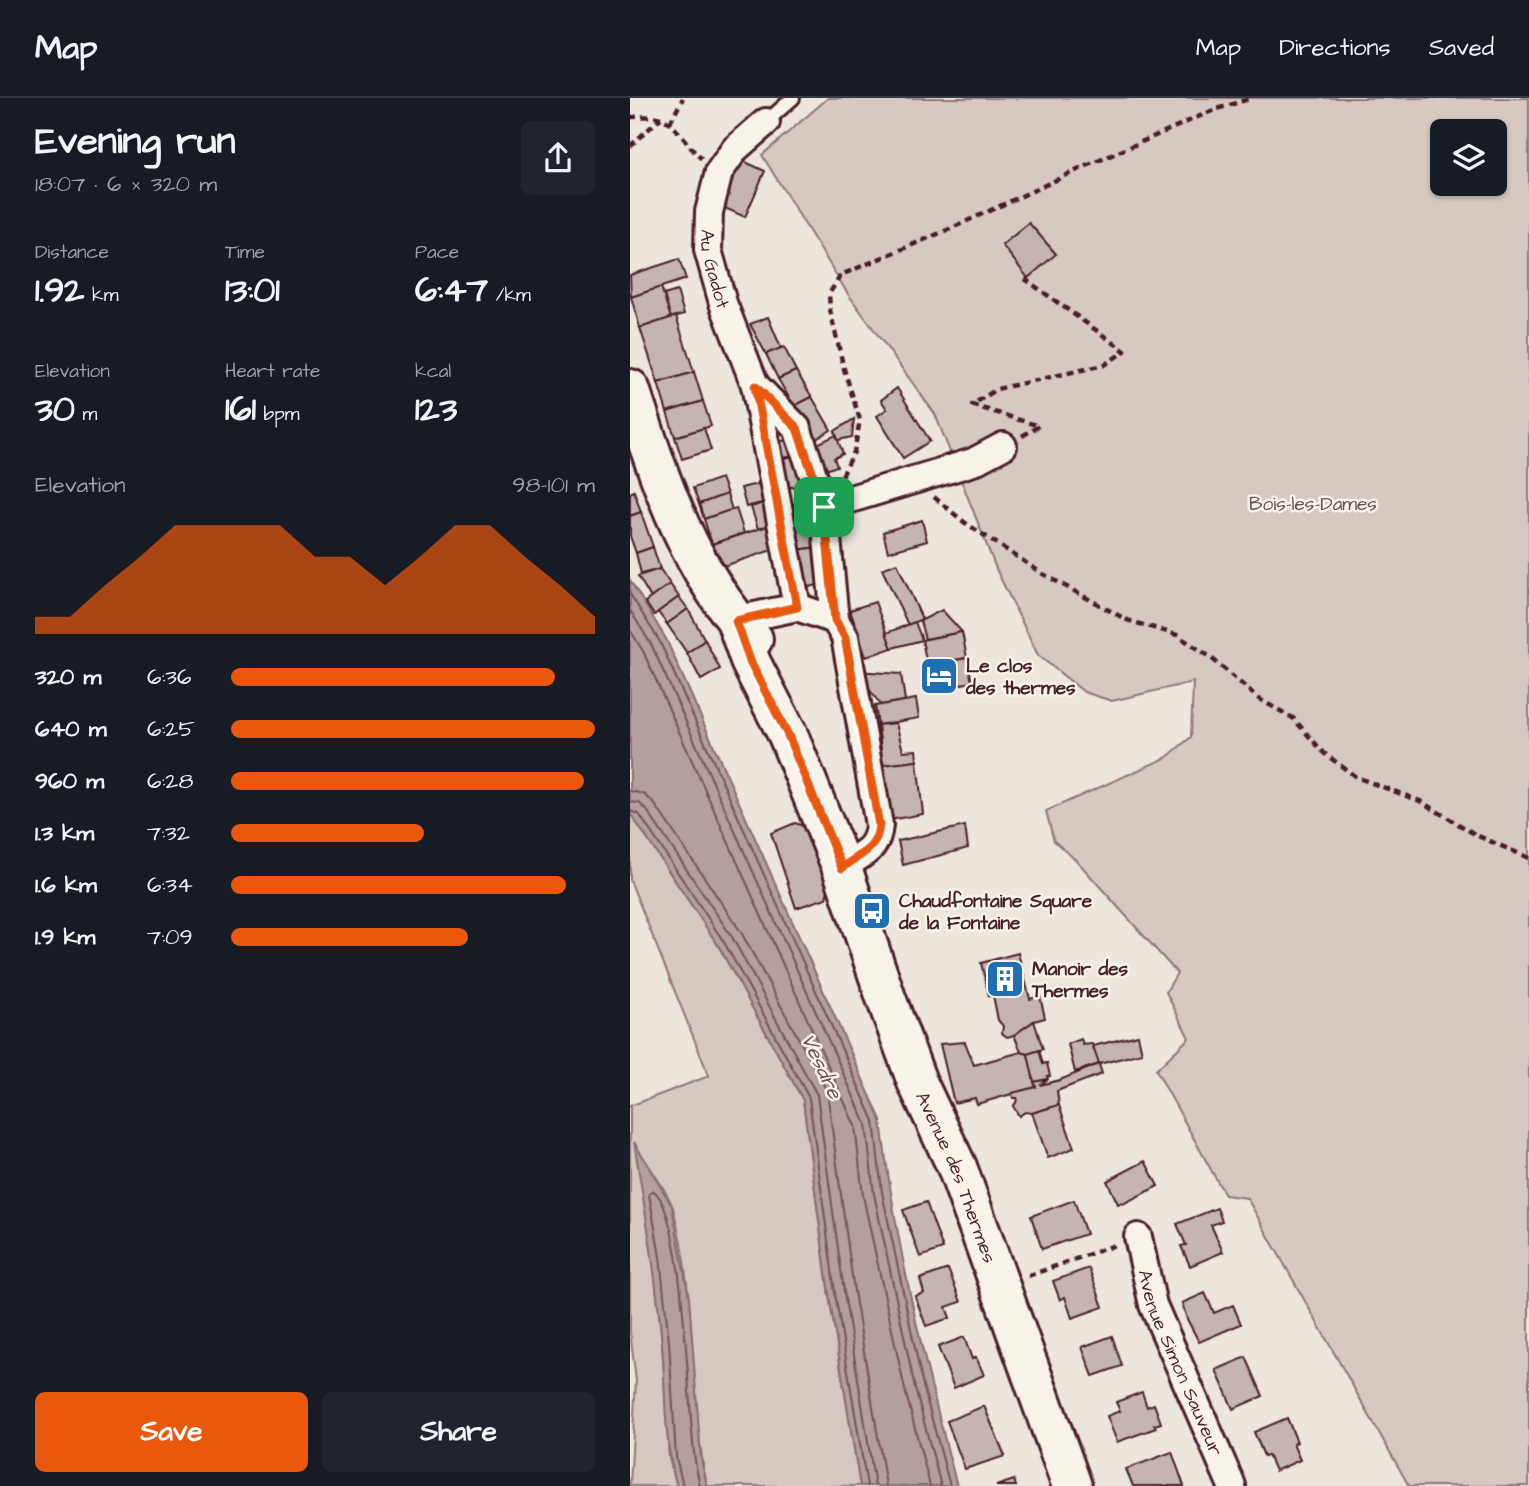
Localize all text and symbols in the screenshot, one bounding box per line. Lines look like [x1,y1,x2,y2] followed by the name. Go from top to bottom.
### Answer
[35,25,97,71] text: Map
[1196,31,1241,65] text: Map
[1279,31,1391,65] text: Directions
[1429,31,1494,65] text: Saved
[35,116,236,168] text: Evening run
[1430,119,1507,196] map controls
[1430,119,1507,196] button: layers
[521,121,595,195] button: share
[35,168,217,200] text: 18:07 · 6 × 320 m
[693,229,736,313] street label: Au Gadot
[35,239,109,266] text: Distance
[225,239,265,266] text: Time
[415,239,459,266] text: Pace
[35,266,84,315] text: 1.92
[225,266,280,315] text: 13:01
[415,266,488,315] text: 6:47
[84,282,118,309] text: km
[488,282,531,309] text: /km
[35,358,110,385] text: Elevation
[225,358,320,385] text: Heart rate
[415,358,451,385] text: kcal
[35,385,75,434] text: 30
[225,385,256,434] text: 161
[415,385,457,434] text: 123
[75,401,97,428] text: m
[256,401,300,428] text: bpm
[35,469,126,501] text: Elevation
[512,469,595,501] text: 98–101 m
[794,477,854,537] pin
[805,488,843,526] icon: arrive
[1249,491,1377,518] park label: Bois-les-Dames
[965,653,1076,702] place label: Le clos des thermes
[918,655,960,697] hotel icon: Le clos des thermes
[35,661,101,693] text: 320 m
[147,661,191,693] text: 6:36
[35,713,107,745] text: 640 m
[147,713,195,745] text: 6:25
[35,765,104,797] text: 960 m
[147,765,193,797] text: 6:28
[35,817,94,849] text: 1.3 km
[147,817,190,849] text: 7:32
[35,869,97,901] text: 1.6 km
[147,869,193,901] text: 6:34
[898,888,1093,937] place label: Chaudfontaine Square de la Fontaine
[851,890,893,932] bus stop icon: Chaudfontaine Square de la Fontaine
[35,921,96,953] text: 1.9 km
[147,921,193,953] text: 7:09
[1031,956,1129,1005] place label: Manoir des Thermes
[984,958,1026,1000] building icon: Manoir des Thermes
[794,1029,850,1105] water label: Vesdre
[908,1087,1002,1267] street label: Avenue des Thermes
[1131,1267,1229,1461] street label: Avenue Simon Sauveur
[35,1392,308,1472] button: Save
[322,1392,595,1472] button: Share

